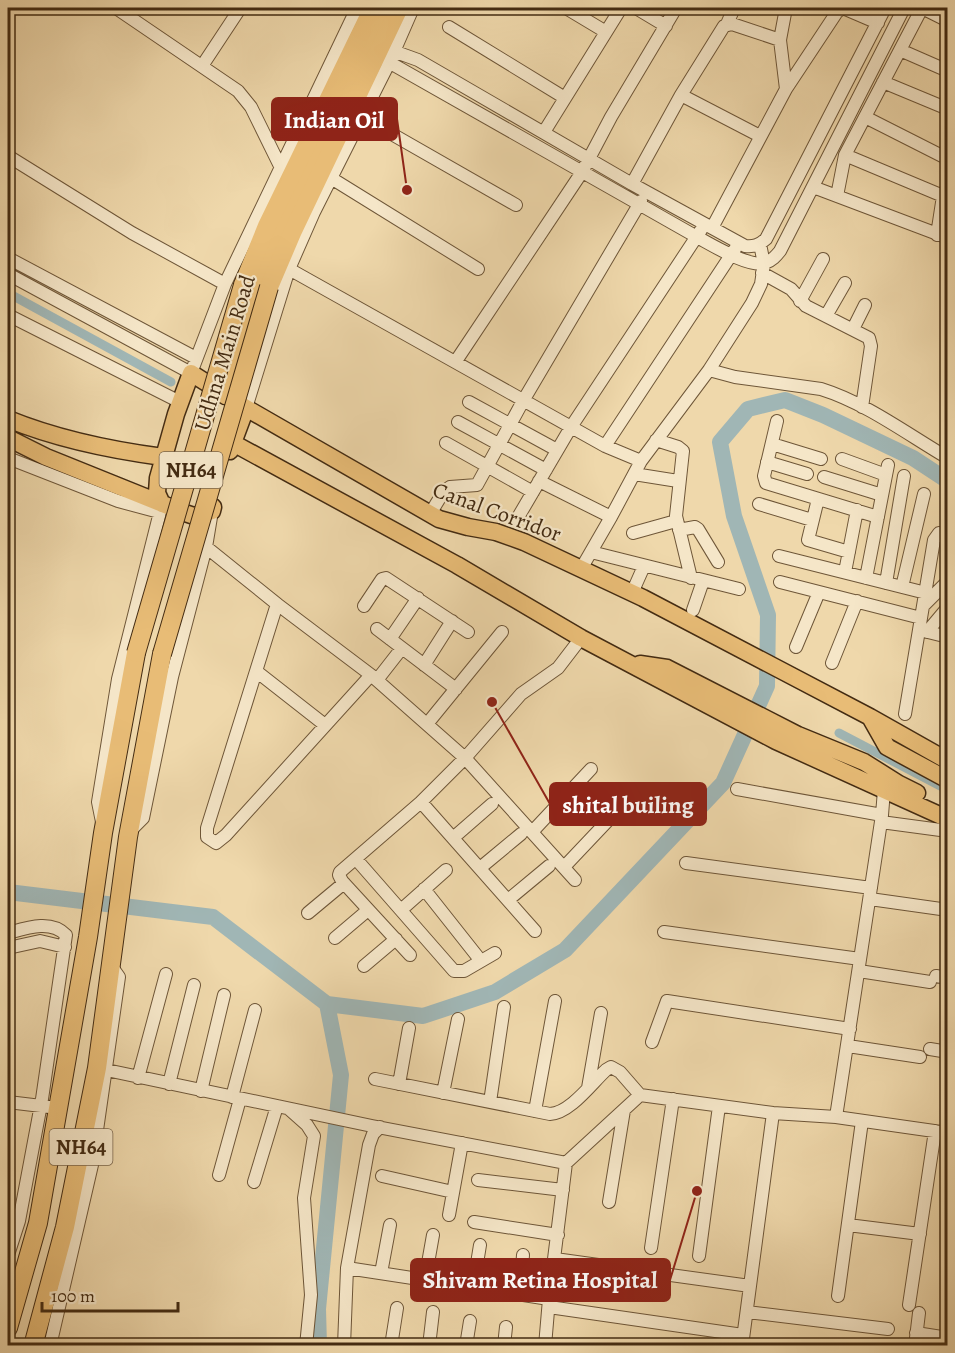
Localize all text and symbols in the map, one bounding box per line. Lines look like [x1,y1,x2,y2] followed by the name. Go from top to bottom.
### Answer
[272,98,397,140] callout: Indian Oil
[284,104,385,136] text: Indian Oil
[187,271,263,435] street label: Udhna Main Road
[160,452,222,488] road number: NH64
[429,475,565,549] street label: Canal Corridor
[550,783,706,825] callout: shital builing
[562,789,694,821] text: shital builing
[50,1129,112,1165] road number: NH64
[411,1259,670,1301] callout: Shivam Retina Hospital
[423,1264,658,1296] text: Shivam Retina Hospital
[42,1275,178,1313] scale bar
[51,1284,95,1308] text: 100 m

